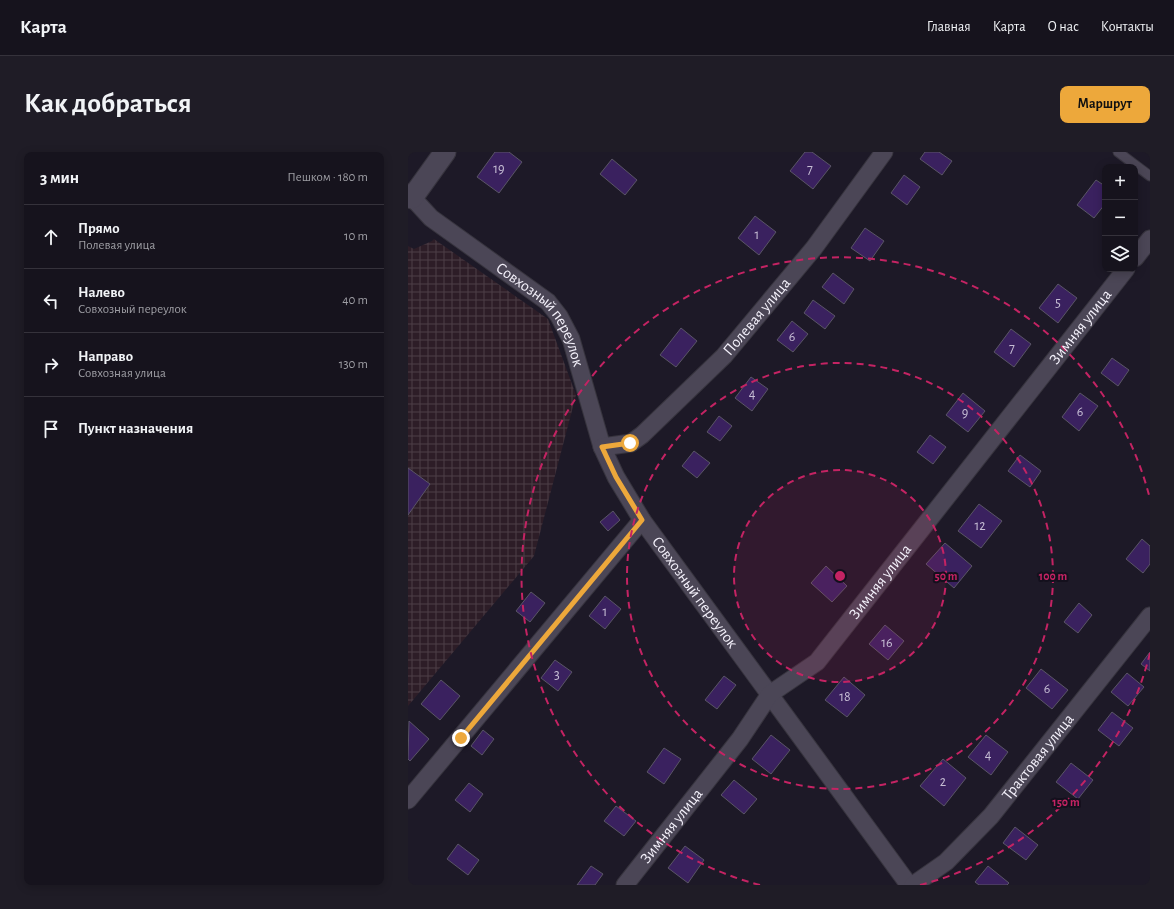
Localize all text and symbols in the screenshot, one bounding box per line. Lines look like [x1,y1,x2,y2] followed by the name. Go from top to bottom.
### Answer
[20,18,67,37] text: Карта
[927,20,971,34] text: Главная
[993,20,1026,34] text: Карта
[1048,20,1079,34] text: О нас
[1101,20,1154,34] text: Контакты
[1060,86,1150,123] button: Маршрут
[24,90,192,118] text: Как добраться
[493,162,505,176] house number: 19
[807,162,813,176] house number: 7
[1102,164,1138,272] map controls
[1102,164,1138,200] button: +
[40,169,79,186] text: 3 мин
[287,171,368,184] text: Пешком · 180 m
[1102,200,1138,236] button: −
[78,221,120,236] text: Прямо
[40,226,62,248] icon: ahead
[755,228,759,242] house number: 1
[344,230,368,243] text: 10 m
[1102,236,1138,272] button: layers
[78,239,156,252] text: Полевая улица
[493,259,587,369] street label: Совхозный переулок
[720,275,794,358] street label: Полевая улица
[78,285,125,300] text: Налево
[1046,287,1115,367] street label: Зимняя улица
[40,290,62,312] icon: left
[342,294,368,307] text: 40 m
[1055,296,1061,310] house number: 5
[78,303,187,316] text: Совхозный переулок
[789,330,795,344] house number: 6
[1009,341,1015,355] house number: 7
[78,349,133,364] text: Направо
[40,354,62,376] icon: right
[339,358,368,371] text: 130 m
[78,367,166,380] text: Совхозная улица
[749,387,756,401] house number: 4
[1077,405,1083,419] house number: 6
[962,406,968,420] house number: 9
[40,418,62,440] icon: arrive
[78,421,193,436] text: Пункт назначения
[621,434,639,452] route start
[974,519,986,533] house number: 12
[649,534,741,652] street label: Совхозный переулок
[846,541,914,622] street label: Зимняя улица
[833,569,847,583] centre of rings
[935,570,958,582] text: 50 m
[1039,570,1067,582] text: 100 m
[603,605,607,619] house number: 1
[881,636,893,650] house number: 16
[554,668,560,682] house number: 3
[1044,682,1050,696] house number: 6
[839,690,851,704] house number: 18
[999,711,1077,803] street label: Трактовая улица
[452,729,470,747] route end
[985,748,992,762] house number: 4
[940,775,946,789] house number: 2
[637,786,706,866] street label: Зимняя улица
[1052,796,1080,808] text: 150 m

